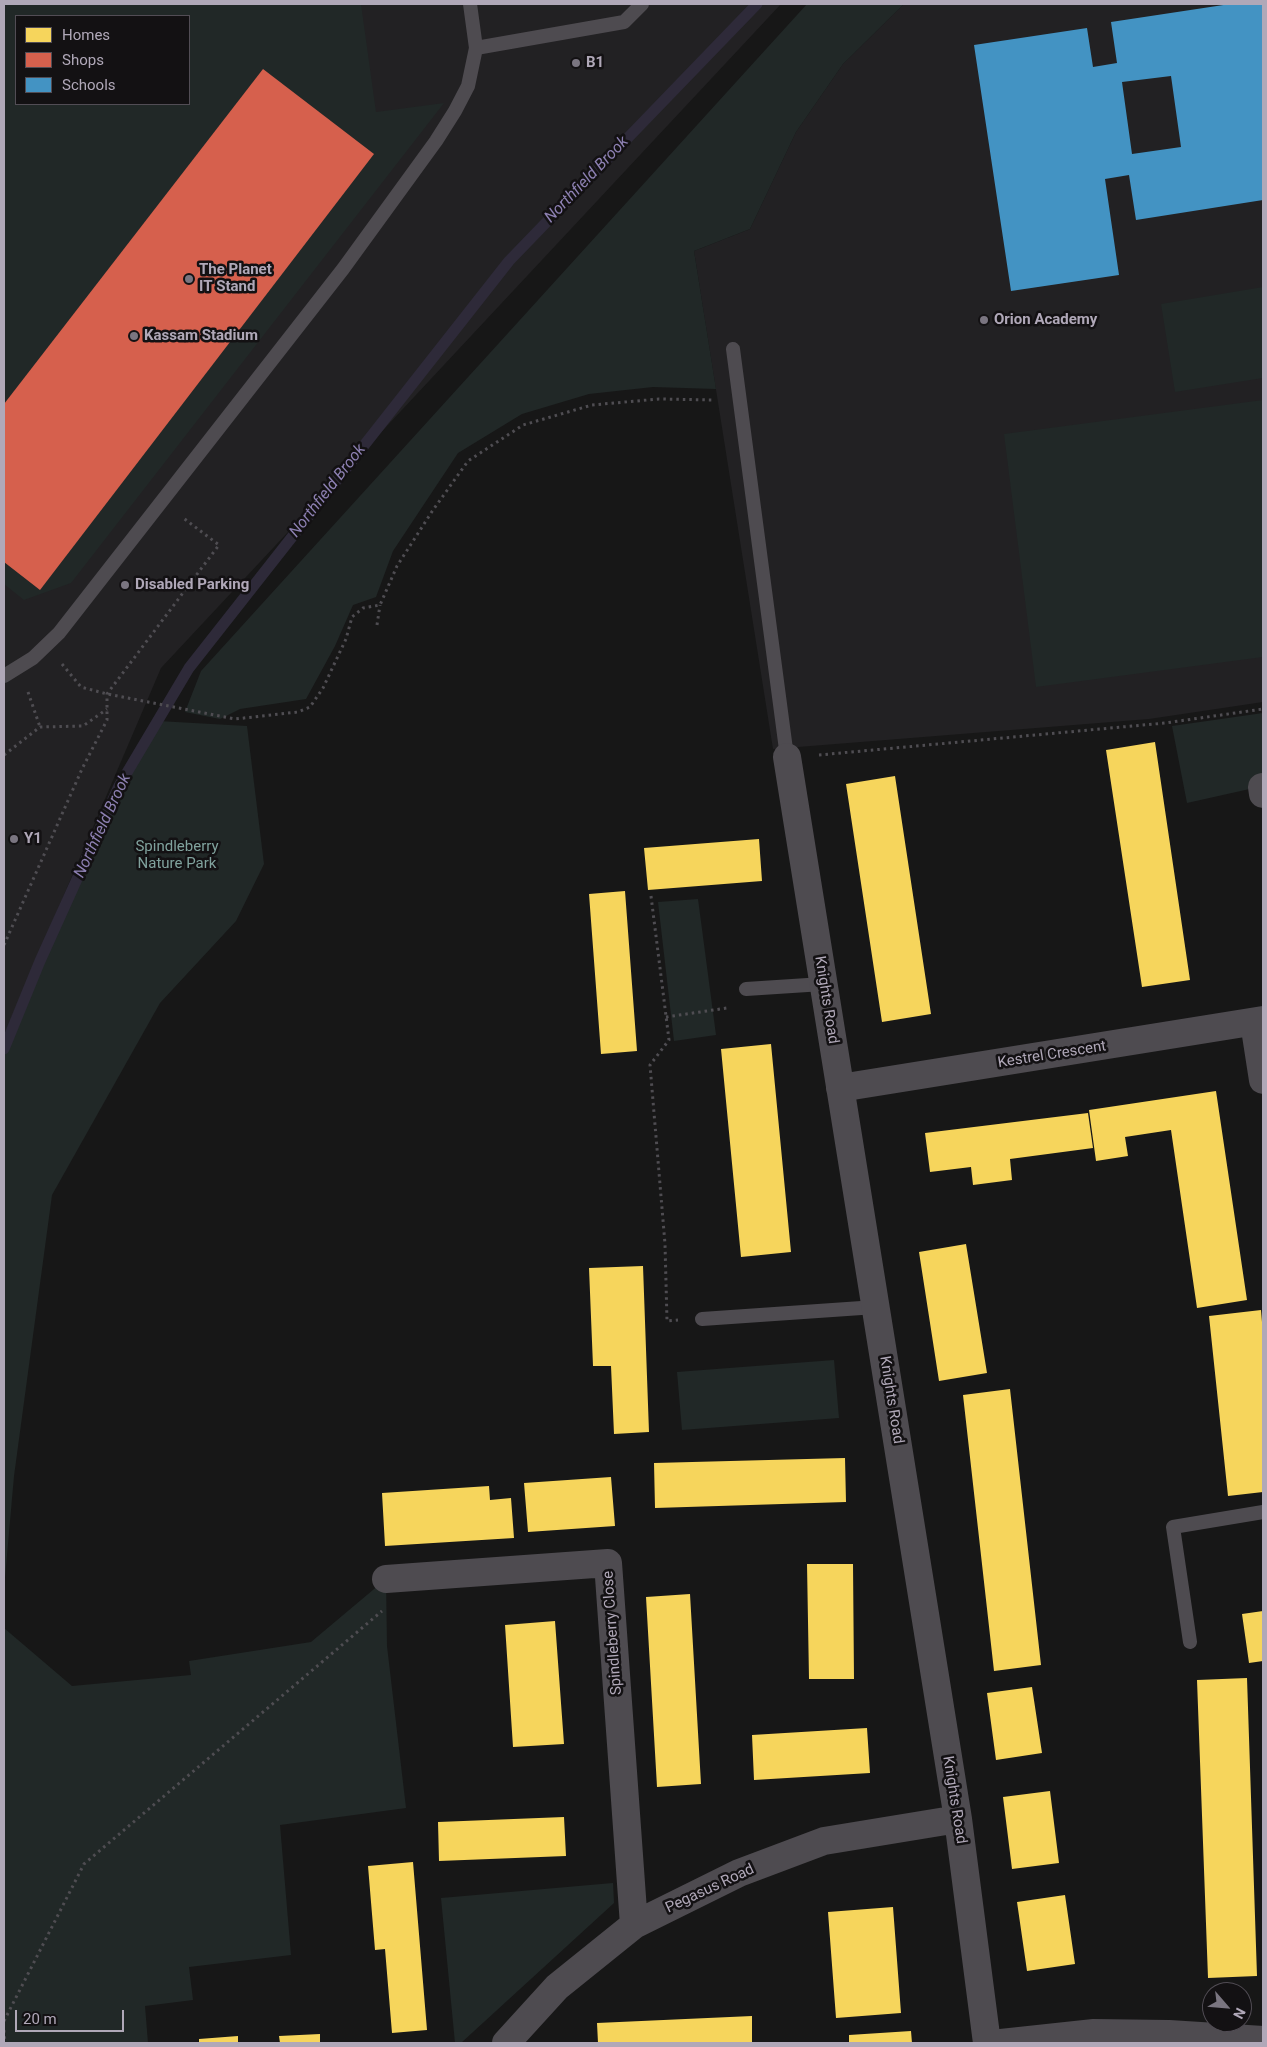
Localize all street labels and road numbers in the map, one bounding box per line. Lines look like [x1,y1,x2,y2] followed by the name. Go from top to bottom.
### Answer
[810,955,842,1045] street label: Knights Road
[997,1038,1107,1072] street label: Kestrel Crescent
[875,1355,907,1445] street label: Knights Road
[600,1570,626,1696] street label: Spindleberry Close
[938,1755,970,1845] street label: Knights Road
[663,1861,757,1917] street label: Pegasus Road

